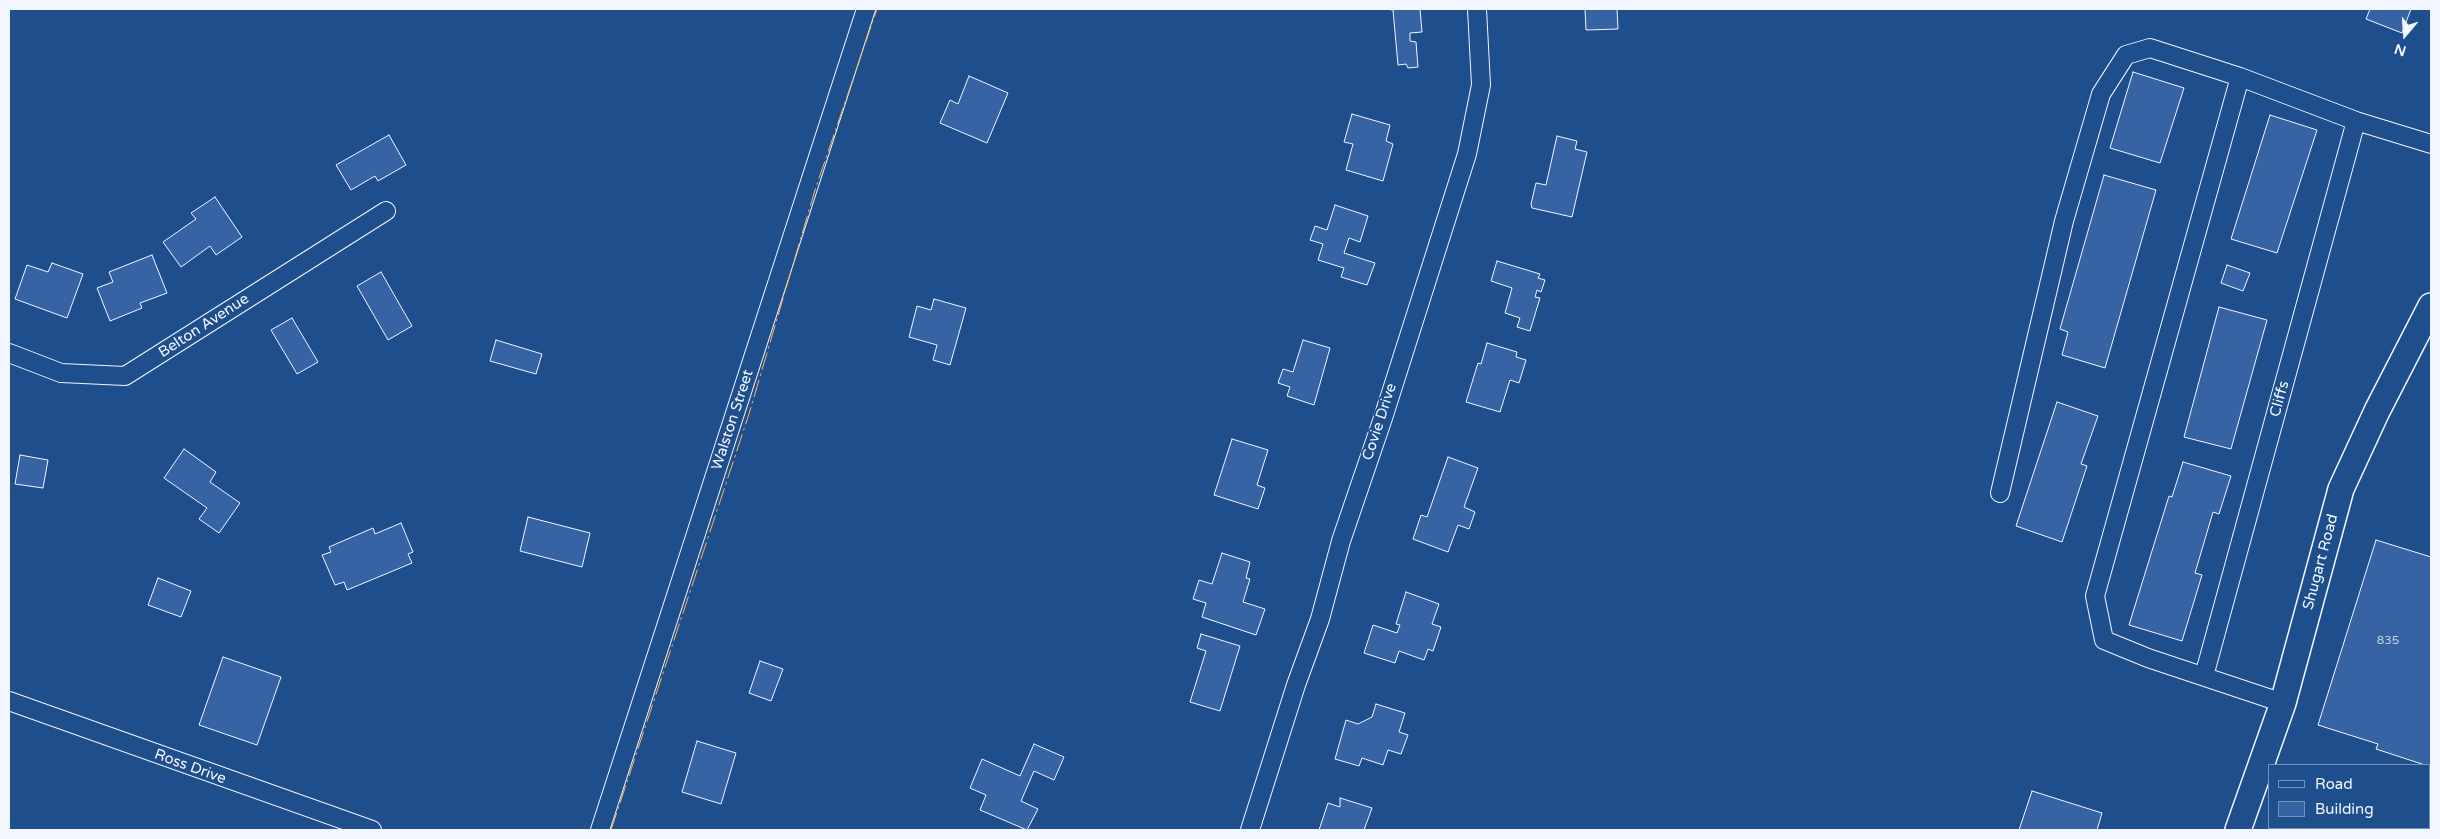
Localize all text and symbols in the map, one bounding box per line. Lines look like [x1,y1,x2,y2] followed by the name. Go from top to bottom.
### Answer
[2380,10,2430,60] north arrow
[2392,40,2408,60] text: N
[155,290,253,362] street label: Belton Avenue
[708,368,758,472] street label: Walston Street
[2267,379,2293,419] street label: Cliffs
[1359,381,1401,463] street label: Covie Drive
[2300,512,2342,612] street label: Shugart Road
[2377,634,2399,648] house number: 835
[152,746,228,788] street label: Ross Drive
[2268,764,2430,829] legend
[2315,775,2353,793] text: Road
[2315,800,2374,818] text: Building

